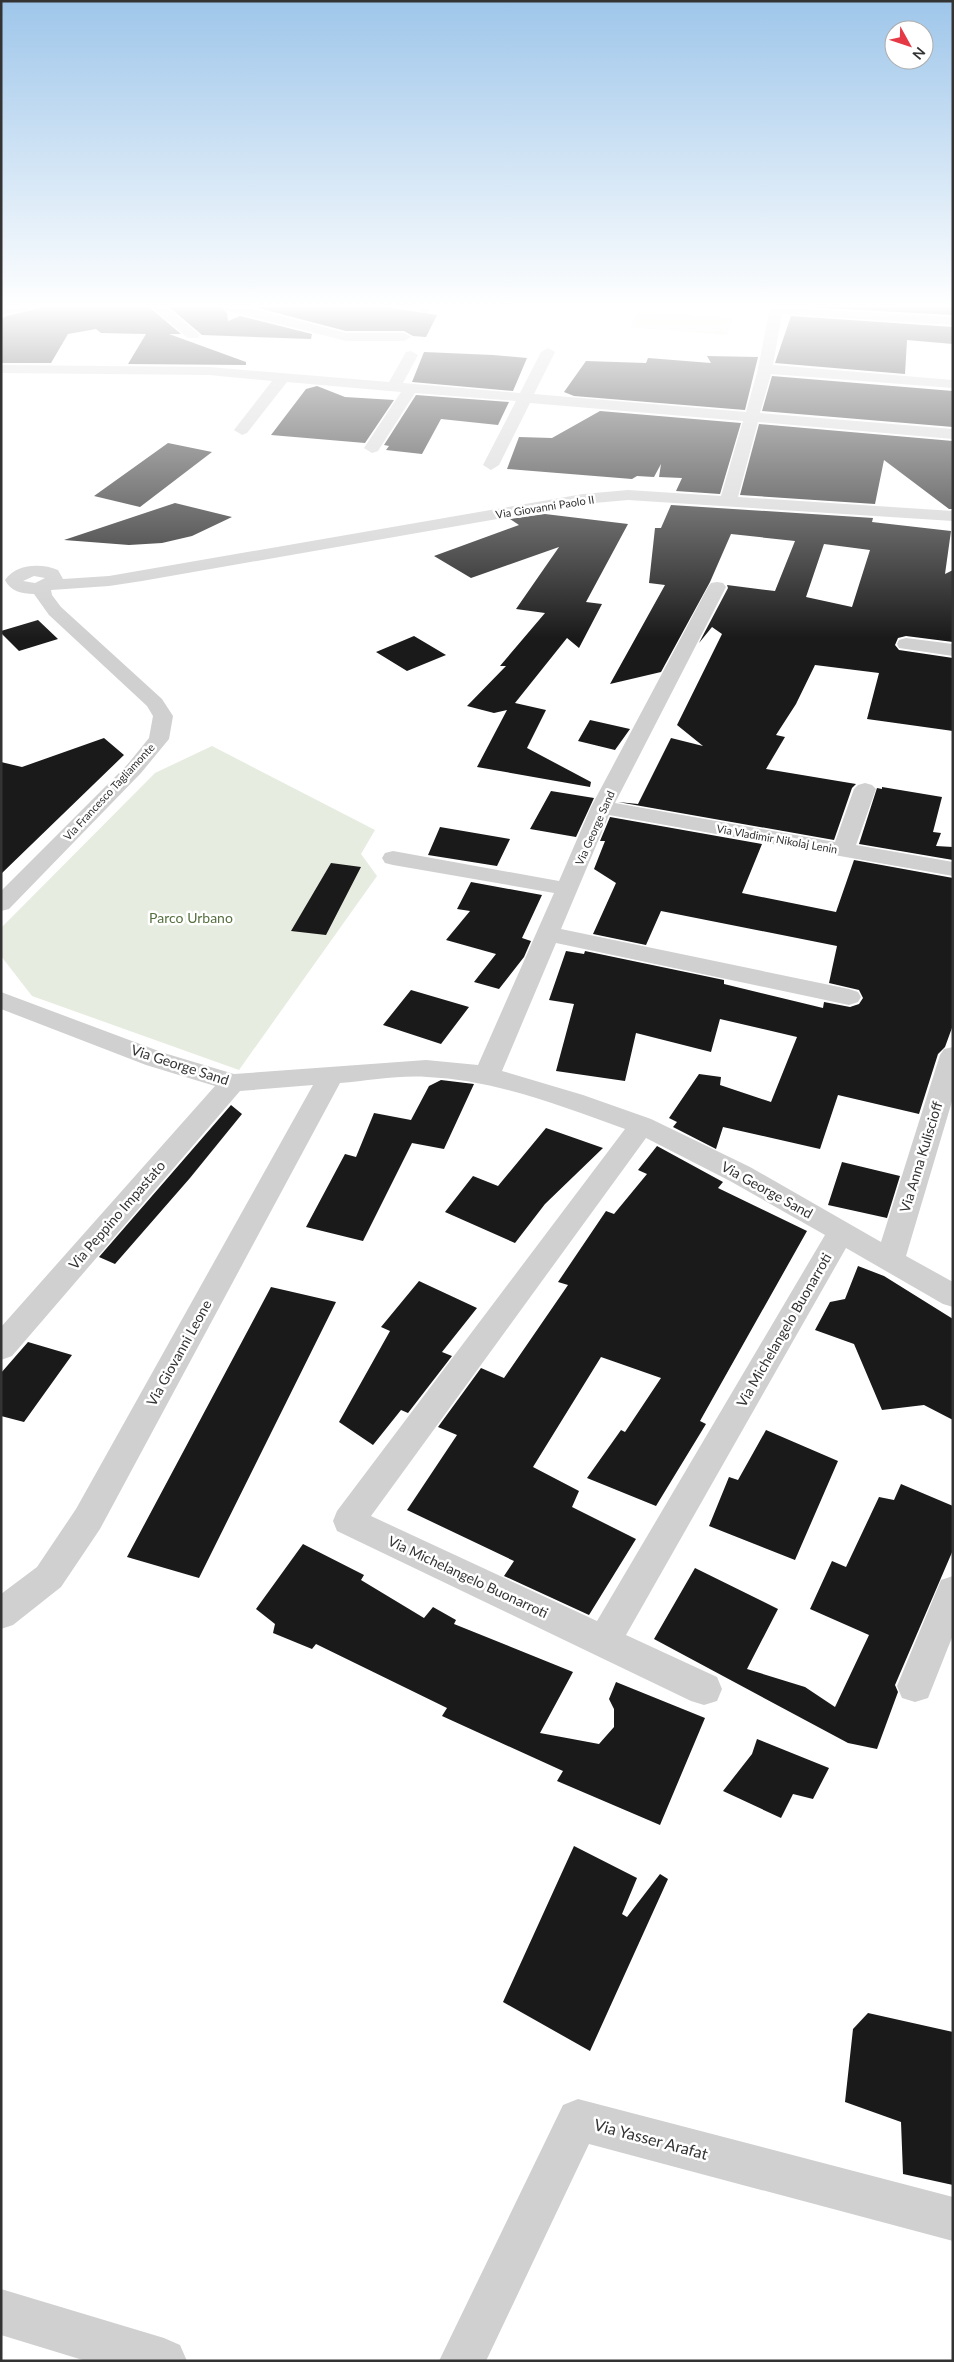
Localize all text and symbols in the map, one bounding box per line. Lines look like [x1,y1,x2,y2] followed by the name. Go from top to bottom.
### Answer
[884,20,934,70] north arrow
[909,44,929,63] text: N
[495,492,595,521] street label: Via Giovanni Paolo II
[60,740,157,843] street label: Via Francesco Tagliamonte
[572,789,617,867] street label: Via George Sand
[716,821,839,856] street label: Via Vladimir Nikolaj Lenin
[149,909,233,926] park label: Parco Urbano
[129,1041,231,1088] street label: Via George Sand
[896,1099,946,1214] street label: Via Anna Kuliscioff
[65,1157,168,1272] street label: Via Peppino Impastato
[718,1157,816,1222] street label: Via George Sand
[733,1250,835,1410] street label: Via Michelangelo Buonarroti
[142,1297,215,1409] street label: Via Giovanni Leone
[385,1532,551,1621] street label: Via Michelangelo Buonarroti
[592,2114,710,2163] street label: Via Yasser Arafat

